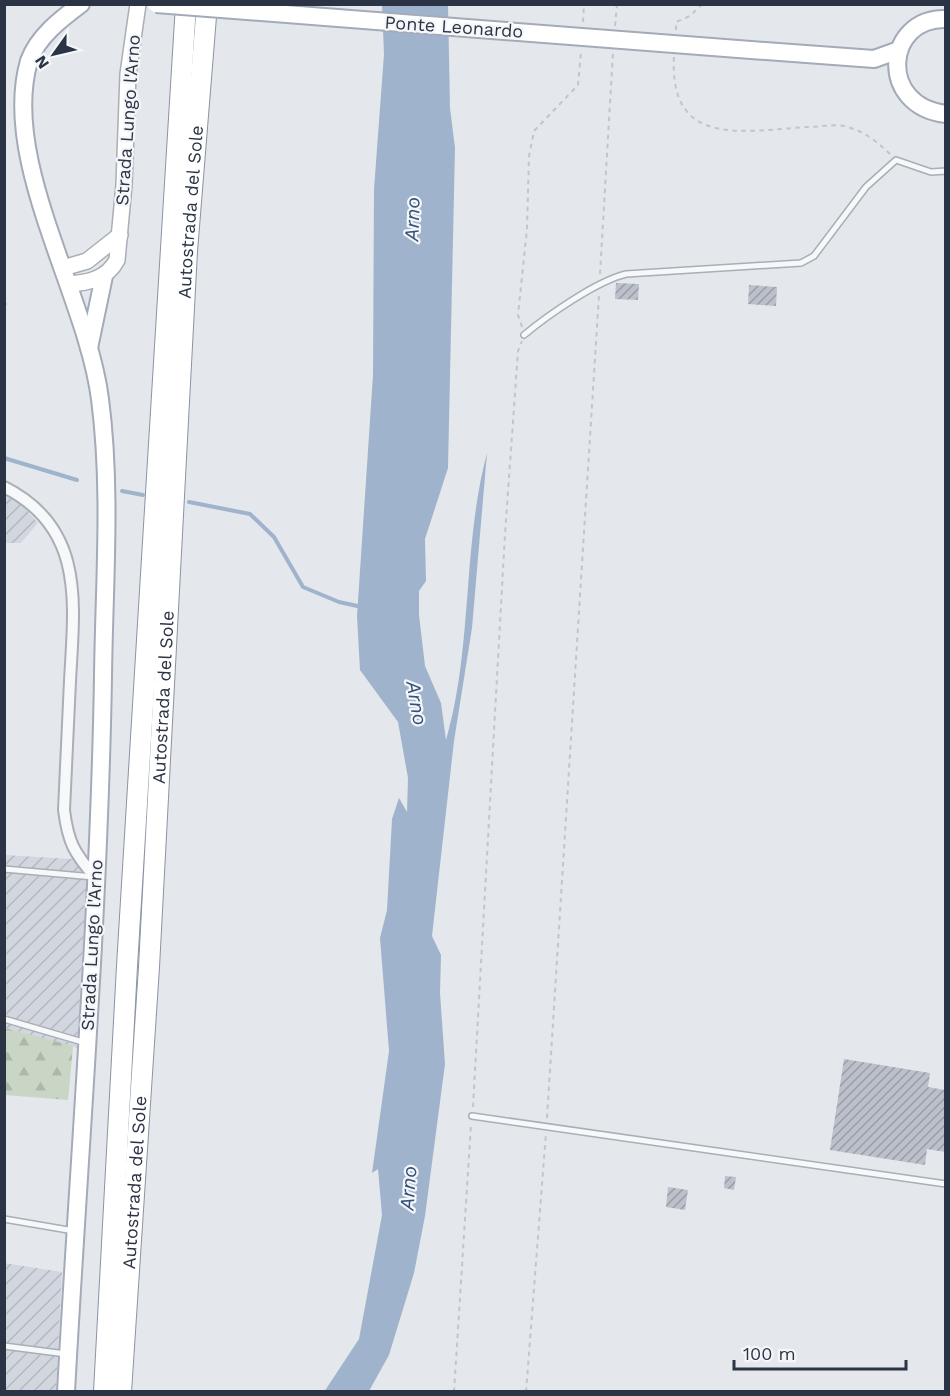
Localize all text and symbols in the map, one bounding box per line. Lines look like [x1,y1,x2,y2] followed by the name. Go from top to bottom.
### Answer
[384,11,524,42] street label: Ponte Leonardo
[24,24,84,84] north arrow
[111,34,144,206] street label: Strada Lungo l'Arno
[31,52,53,72] text: N
[173,125,207,299] street label: Autostrada del Sole
[399,196,425,243] water label: Arno
[148,610,178,785] street label: Autostrada del Sole
[401,678,433,727] water label: Arno
[77,859,106,1031] street label: Strada Lungo l'Arno
[118,1095,150,1270] street label: Autostrada del Sole
[394,1165,422,1212] water label: Arno
[734,1333,906,1371] scale bar
[743,1343,796,1364] text: 100 m

